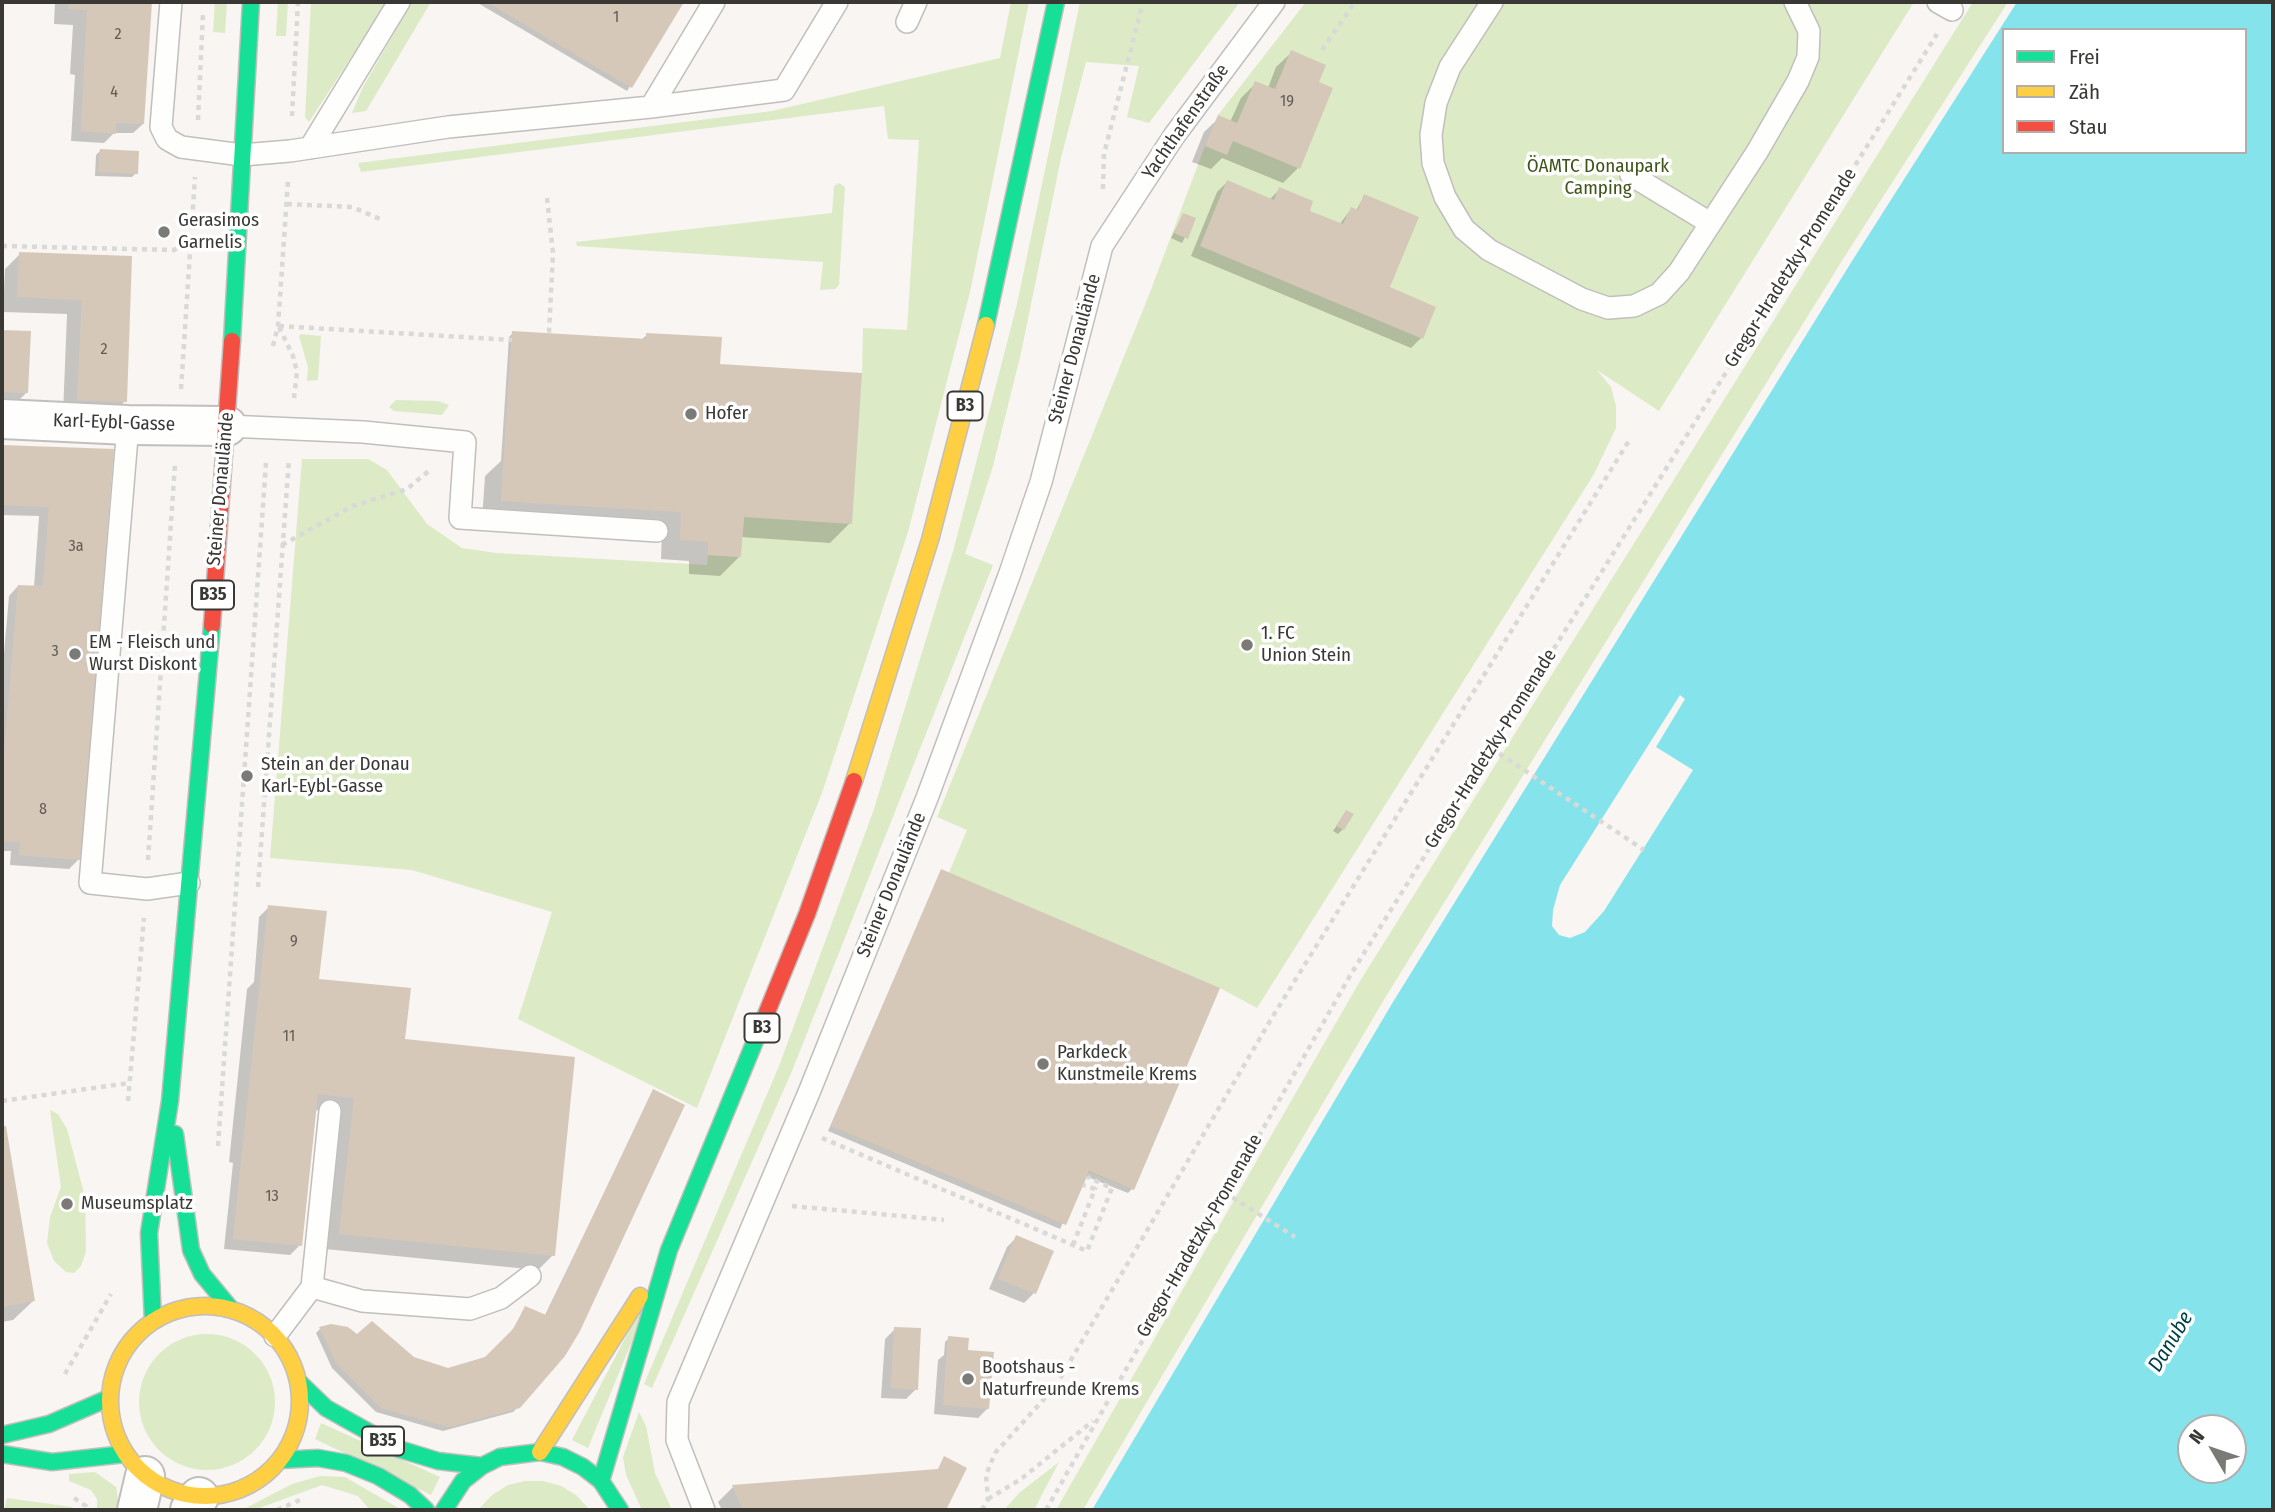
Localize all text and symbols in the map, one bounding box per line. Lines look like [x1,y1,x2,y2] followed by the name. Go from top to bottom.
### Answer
[613,8,619,28] house number: 1
[114,25,122,45] house number: 2
[2002,28,2247,154] legend
[2069,44,2100,70] text: Frei
[1138,60,1234,184] street label: Yachthafenstraße
[2069,79,2100,105] text: Zäh
[110,83,118,103] house number: 4
[1280,92,1294,112] house number: 19
[2069,114,2107,140] text: Stau
[1527,156,1669,200] park label: ÖAMTC Donaupark Camping
[1720,164,1862,372] street label: Gregor-Hradetzky-Promenade
[178,210,259,254] place label: Gerasimos Garnelis
[156,224,172,240] marker: Gerasimos Garnelis
[1044,272,1106,426] street label: Steiner Donaulände
[100,340,108,360] house number: 2
[948,392,982,420] road number: B3
[705,403,748,425] place label: Hofer
[683,406,699,422] marker: Hofer
[53,409,175,437] street label: Karl-Eybl-Gasse
[203,411,239,567] street label: Steiner Donaulände
[68,537,84,557] house number: 3a
[192,580,234,610] road number: B35
[1261,623,1351,667] place label: 1. FC Union Stein
[89,632,215,676] place label: EM - Fleisch und Wurst Diskont
[1239,637,1255,653] marker: 1. FC Union Stein
[51,642,59,662] house number: 3
[1420,645,1562,853] street label: Gregor-Hradetzky-Promenade
[67,646,83,662] marker: EM - Fleisch und Wurst Diskont
[261,754,410,798] place label: Stein an der Donau Karl-Eybl-Gasse
[239,768,255,784] marker: Stein an der Donau Karl-Eybl-Gasse
[39,800,47,820] house number: 8
[853,809,931,961] street label: Steiner Donaulände
[290,932,298,952] house number: 9
[744,1014,780,1042] road number: B3
[283,1027,295,1047] house number: 11
[1057,1042,1197,1086] place label: Parkdeck Kunstmeile Krems
[1035,1056,1051,1072] marker: Parkdeck Kunstmeile Krems
[1132,1130,1268,1342] street label: Gregor-Hradetzky-Promenade
[265,1187,279,1207] house number: 13
[81,1193,193,1215] place label: Museumsplatz
[59,1196,75,1212] marker: Museumsplatz
[2143,1307,2199,1377] water label: Danube
[982,1357,1139,1401] place label: Bootshaus - Naturfreunde Krems
[960,1371,976,1387] marker: Bootshaus - Naturfreunde Krems
[2177,1414,2247,1484] north arrow
[2184,1425,2209,1448] text: N
[362,1426,404,1456] road number: B35

